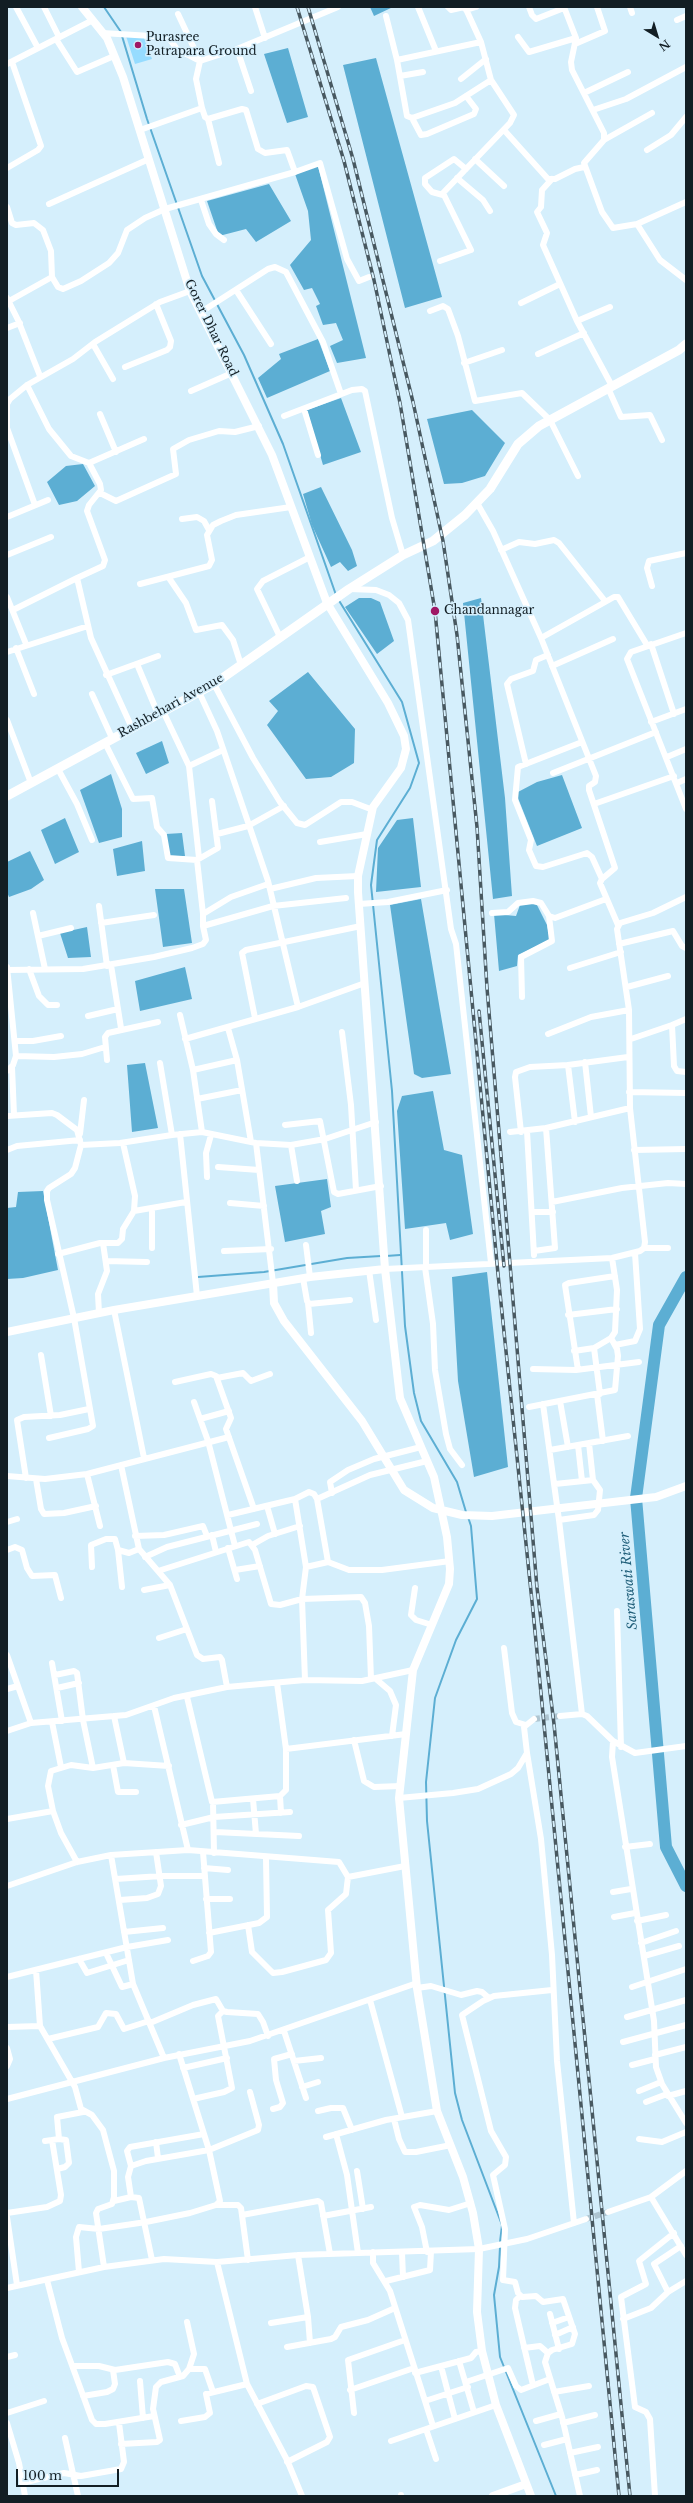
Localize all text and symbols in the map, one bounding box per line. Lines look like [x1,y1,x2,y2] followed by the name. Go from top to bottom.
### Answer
[637,16,677,56] north arrow
[146,31,257,59] place label: Purasree Patrapara Ground
[656,37,673,54] text: N
[133,40,143,50] marker: Purasree Patrapara Ground
[181,277,241,379] street label: Gorer Dhar Road
[444,604,534,618] place label: Chandannagar
[429,605,441,617] marker: Chandannagar
[116,671,226,741] street label: Rashbehari Avenue
[617,1531,641,1631] water label: Saraswati River
[18,2461,121,2487] scale bar
[23,2468,62,2483] text: 100 m

